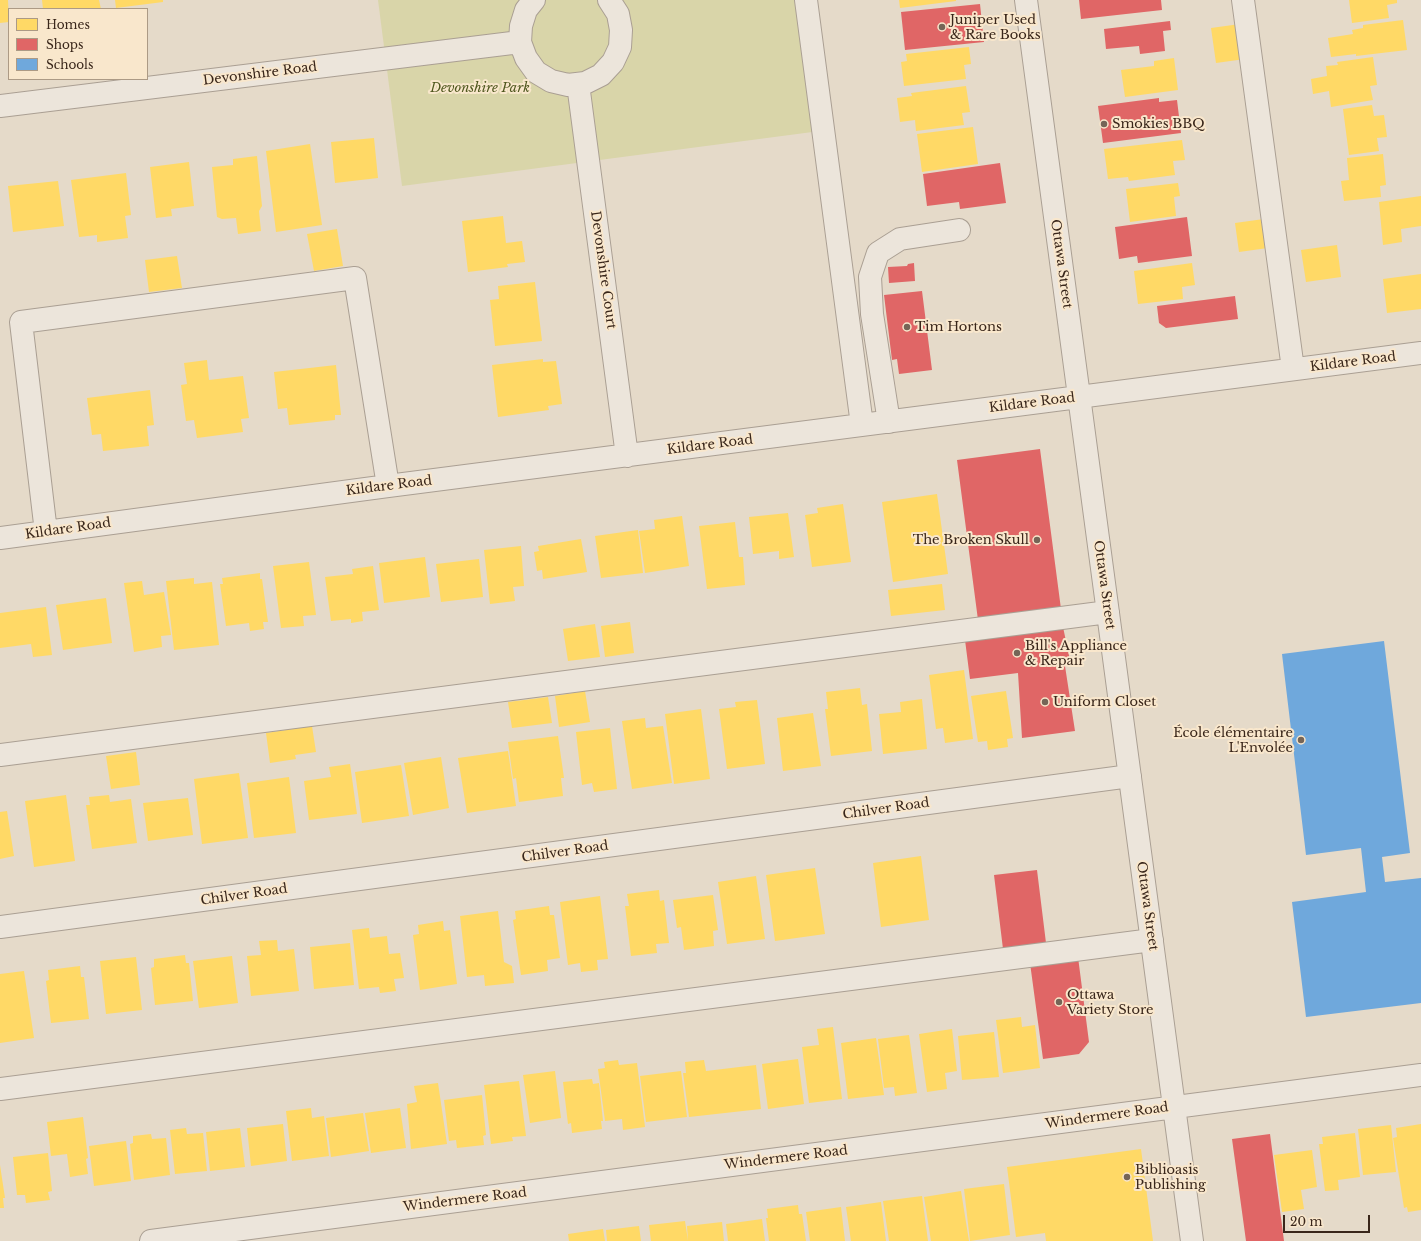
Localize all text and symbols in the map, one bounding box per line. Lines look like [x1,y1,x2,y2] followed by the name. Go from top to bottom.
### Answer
[8,8,148,80] legend
[950,12,1041,43] place label: Juniper Used & Rare Books
[46,17,90,32] text: Homes
[937,22,947,32] marker: Juniper Used & Rare Books
[46,37,83,52] text: Shops
[46,57,93,72] text: Schools
[202,59,318,89] street label: Devonshire Road
[430,80,530,96] park label: Devonshire Park
[1112,116,1205,132] place label: Smokies BBQ
[1099,119,1109,129] marker: Smokies BBQ
[587,210,619,330] street label: Devonshire Court
[1047,218,1075,310] street label: Ottawa Street
[915,319,1002,335] place label: Tim Hortons
[902,322,912,332] marker: Tim Hortons
[1309,349,1397,375] street label: Kildare Road
[988,390,1076,416] street label: Kildare Road
[666,432,754,458] street label: Kildare Road
[345,473,433,499] street label: Kildare Road
[24,515,112,543] street label: Kildare Road
[913,532,1029,548] place label: The Broken Skull
[1032,535,1042,545] marker: The Broken Skull
[1090,539,1118,631] street label: Ottawa Street
[1025,638,1127,669] place label: Bill's Appliance & Repair
[1012,648,1022,658] marker: Bill's Appliance & Repair
[1053,694,1156,710] place label: Uniform Closet
[1040,697,1050,707] marker: Uniform Closet
[1173,725,1293,756] place label: École élémentaire L'Envolée
[1296,735,1306,745] marker: École élémentaire L'Envolée
[842,795,930,823] street label: Chilver Road
[521,838,609,866] street label: Chilver Road
[1133,860,1161,952] street label: Ottawa Street
[200,881,288,909] street label: Chilver Road
[1067,987,1153,1018] place label: Ottawa Variety Store
[1054,997,1064,1007] marker: Ottawa Variety Store
[1044,1100,1170,1132] street label: Windermere Road
[723,1143,849,1173] street label: Windermere Road
[1135,1162,1206,1193] place label: Biblioasis Publishing
[1122,1172,1132,1182] marker: Biblioasis Publishing
[402,1185,528,1215] street label: Windermere Road
[1285,1207,1372,1233] scale bar
[1290,1214,1322,1229] text: 20 m

